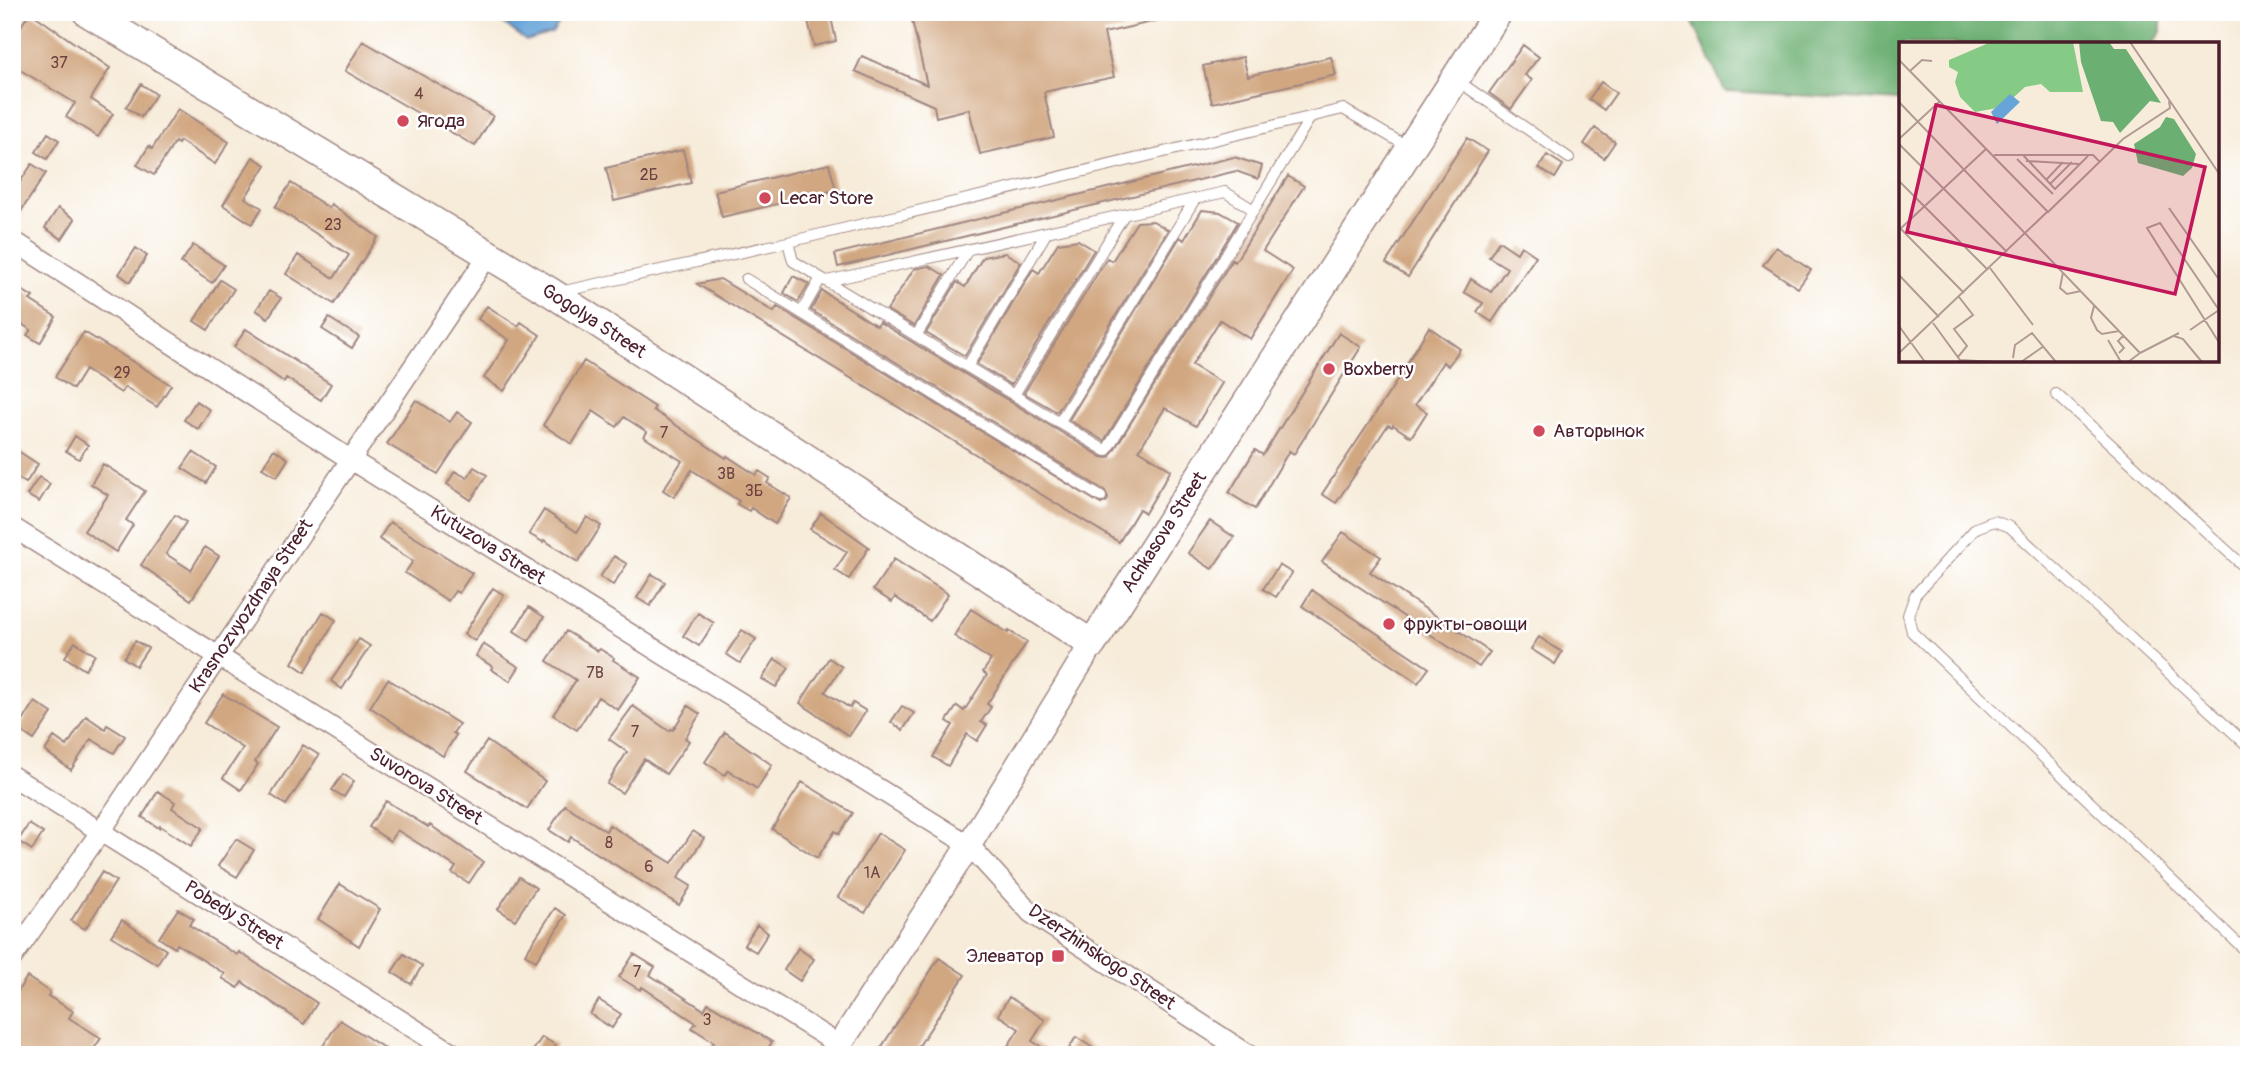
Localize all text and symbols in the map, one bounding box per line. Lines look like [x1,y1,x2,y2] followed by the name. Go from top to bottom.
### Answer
[1899,42,2219,362] inset map
[50,53,68,73] house number: 37
[414,84,424,104] house number: 4
[417,109,465,133] place label: Ягода
[395,113,411,129] marker: Ягода
[640,165,658,185] house number: 2Б
[779,186,874,210] place label: Lecar Store
[757,190,773,206] marker: Lecar Store
[324,215,342,235] house number: 23
[537,278,651,364] street label: Gogolya Street
[1343,357,1414,381] place label: Boxberry
[1321,361,1337,377] marker: Boxberry
[113,363,131,383] house number: 29
[1553,419,1645,443] place label: Авторынок
[660,423,669,443] house number: 7
[1531,423,1547,439] marker: Авторынок
[717,464,735,484] house number: 3В
[1116,467,1212,597] street label: Achkasova Street
[745,481,763,501] house number: 3Б
[426,500,550,590] street label: Kutuzova Street
[184,514,318,698] street label: Krasnozvyozdnaya Street
[1403,612,1527,636] place label: фрукты-овощи
[1381,616,1397,632] marker: фрукты-овощи
[586,663,604,683] house number: 7В
[631,722,640,742] house number: 7
[365,742,487,831] street label: Suvorova Street
[605,833,613,853] house number: 8
[644,857,654,877] house number: 6
[864,863,880,883] house number: 1А
[180,875,288,955] street label: Pobedy Street
[1024,899,1181,1015] street label: Dzerzhinskogo Street
[966,944,1044,968] place label: Элеватор
[1050,948,1066,964] marker: Элеватор
[633,962,642,982] house number: 7
[703,1010,712,1030] house number: 3

